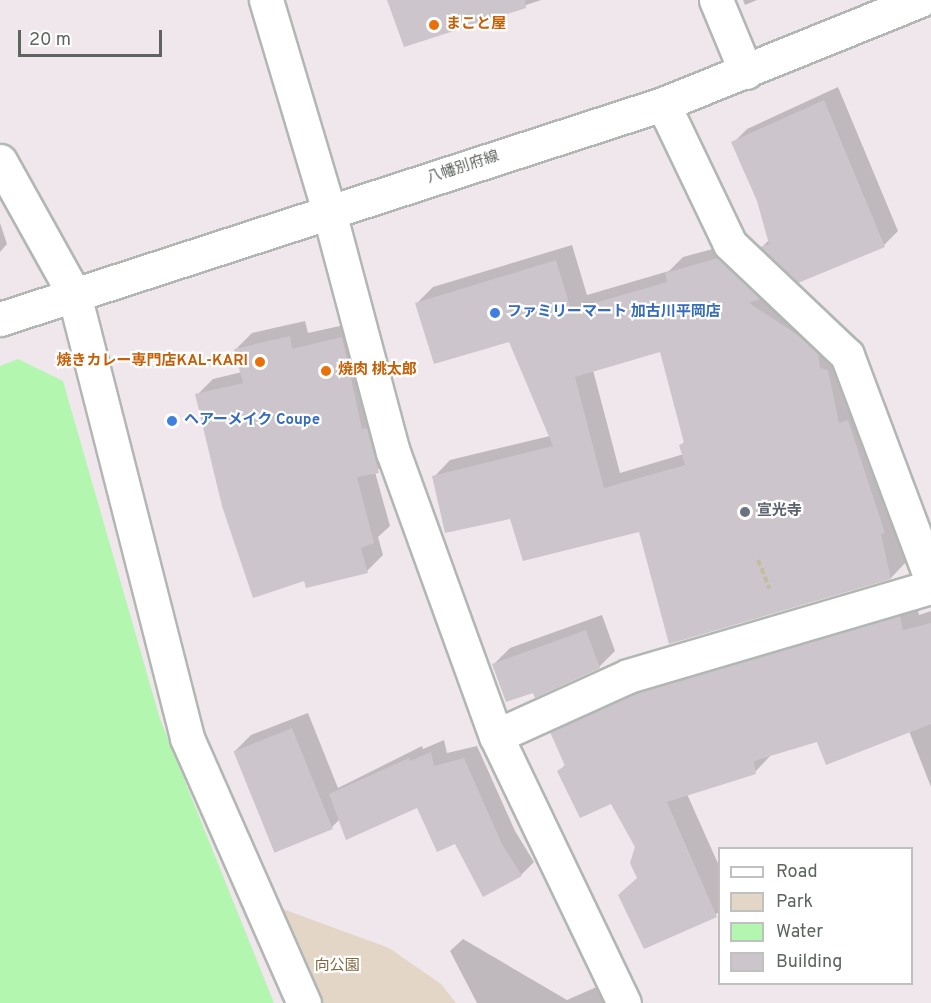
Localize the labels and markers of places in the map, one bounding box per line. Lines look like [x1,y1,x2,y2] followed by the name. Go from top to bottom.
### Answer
[446,16,506,34] place label: まこと屋
[427,18,441,32] marker: まこと屋
[507,304,721,322] place label: ファミリーマート 加古川平岡店
[488,306,502,320] marker: ファミリーマート 加古川平岡店
[57,353,248,371] place label: 焼きカレー専門店KAL-KARI
[253,355,267,369] marker: 焼きカレー専門店KAL-KARI
[338,362,417,380] place label: 焼肉 桃太郎
[319,364,333,378] marker: 焼肉 桃太郎
[184,412,321,430] place label: ヘアーメイク Coupe
[165,414,179,428] marker: ヘアーメイク Coupe
[757,503,802,521] place label: 宣光寺
[738,505,752,519] marker: 宣光寺

